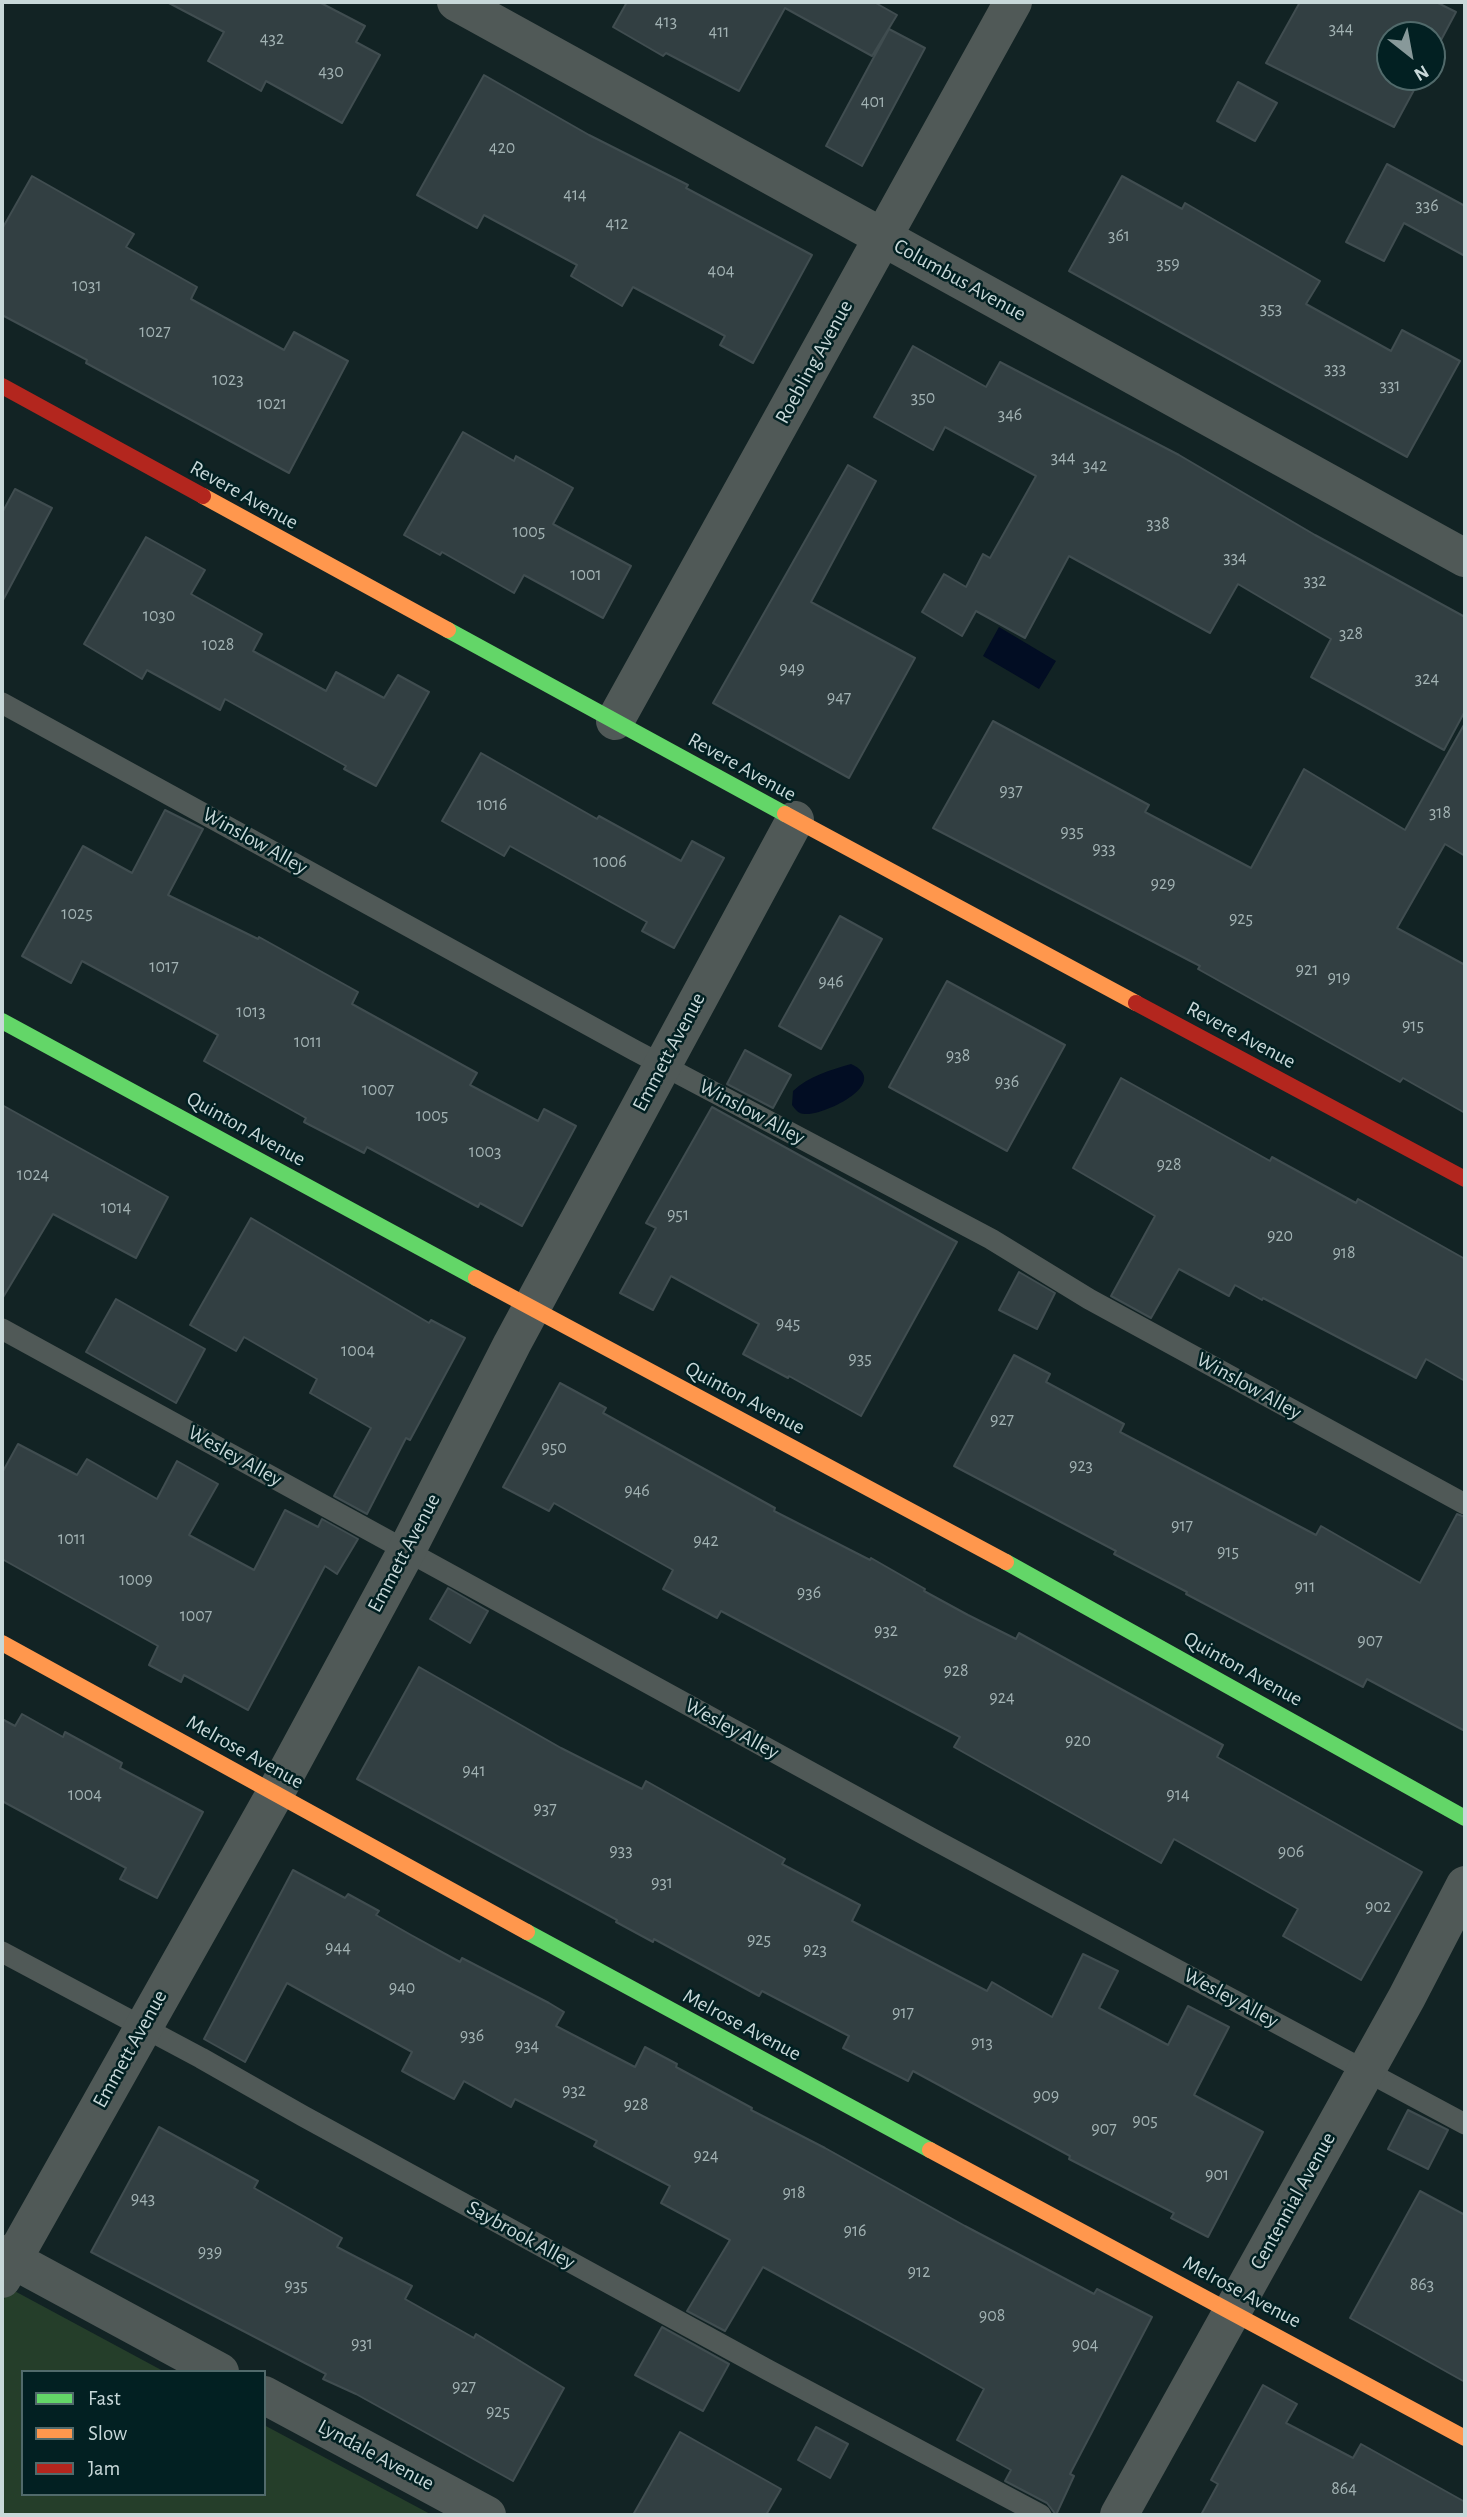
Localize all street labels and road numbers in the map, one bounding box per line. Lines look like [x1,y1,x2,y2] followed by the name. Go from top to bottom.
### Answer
[889,233,1031,327] street label: Columbus Avenue
[770,296,858,428] street label: Roebling Avenue
[185,455,303,535] street label: Revere Avenue
[683,727,801,807] street label: Revere Avenue
[198,802,312,880] street label: Winslow Alley
[627,988,711,1116] street label: Emmett Avenue
[1182,996,1300,1074] street label: Revere Avenue
[695,1074,809,1150] street label: Winslow Alley
[182,1086,310,1172] street label: Quinton Avenue
[1192,1347,1306,1425] street label: Winslow Alley
[681,1356,809,1440] street label: Quinton Avenue
[184,1420,286,1492] street label: Wesley Alley
[362,1489,446,1617] street label: Emmett Avenue
[1179,1626,1307,1712] street label: Quinton Avenue
[681,1693,783,1765] street label: Wesley Alley
[182,1709,308,1795] street label: Melrose Avenue
[1179,1963,1283,2033] street label: Wesley Alley
[679,1983,805,2067] street label: Melrose Avenue
[87,1986,173,2112] street label: Emmett Avenue
[1245,2128,1341,2274] street label: Centennial Avenue
[462,2195,580,2275] street label: Saybrook Alley
[1179,2250,1305,2334] street label: Melrose Avenue
[314,2414,438,2496] street label: Lyndale Avenue

